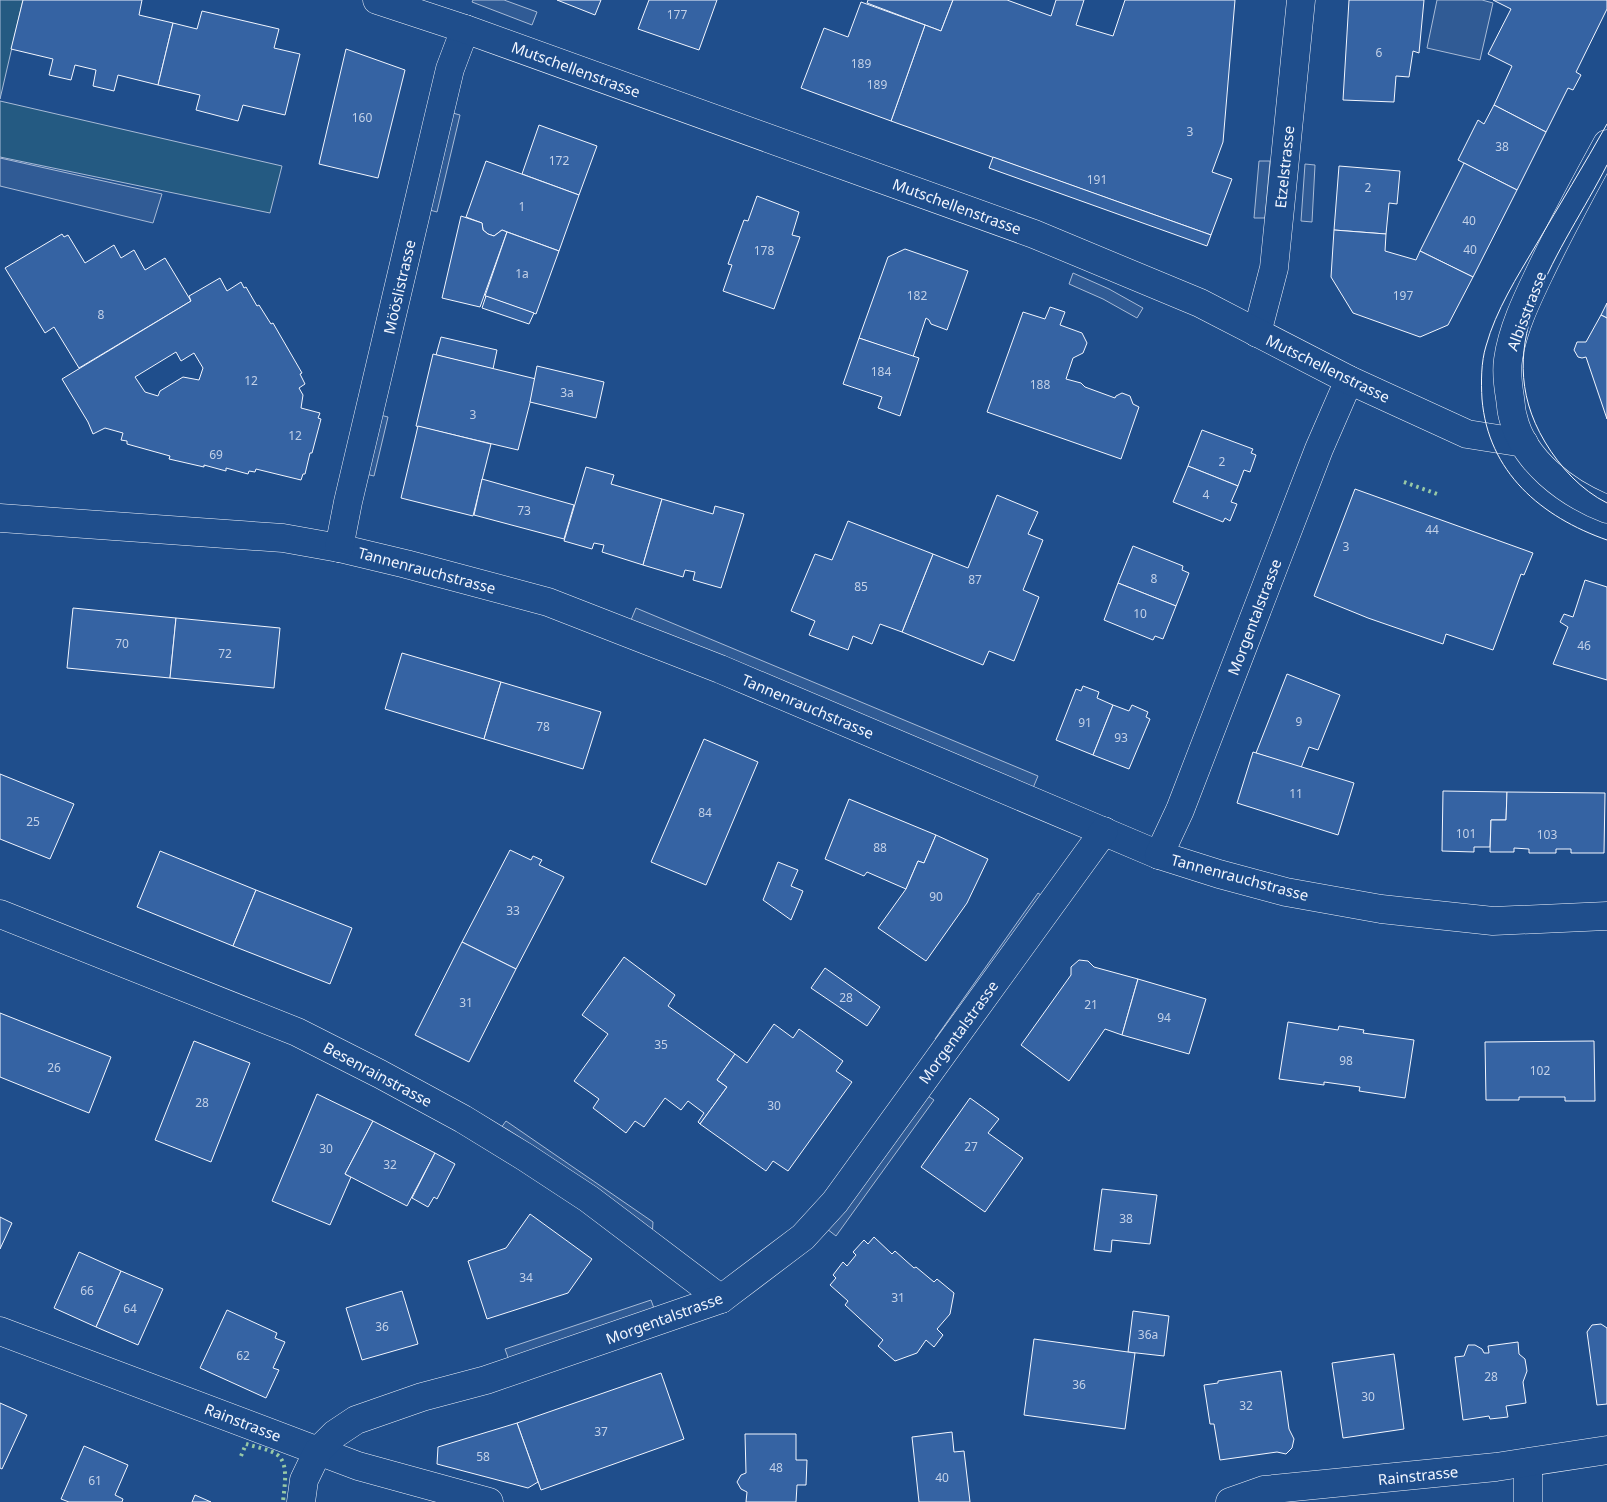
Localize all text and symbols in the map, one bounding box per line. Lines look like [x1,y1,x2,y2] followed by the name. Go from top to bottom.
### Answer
[667,6,687,23] house number: 177
[509,36,643,102] street label: Mutschellenstrasse
[1376,44,1383,61] house number: 6
[851,55,871,72] house number: 189
[867,76,887,93] house number: 189
[352,109,372,126] house number: 160
[1187,123,1194,140] house number: 3
[1270,125,1298,209] street label: Etzelstrasse
[1495,138,1509,155] house number: 38
[549,152,569,169] house number: 172
[1087,171,1107,188] house number: 191
[890,173,1024,239] street label: Mutschellenstrasse
[1365,179,1372,196] house number: 2
[519,198,525,215] house number: 1
[1462,212,1476,229] house number: 40
[378,238,420,336] street label: Mööslistrasse
[1463,241,1477,258] house number: 40
[754,242,774,259] house number: 178
[515,265,529,282] house number: 1a
[1502,268,1550,354] street label: Albisstrasse
[907,287,927,304] house number: 182
[1393,287,1413,304] house number: 197
[98,306,105,323] house number: 8
[1263,329,1393,407] street label: Mutschellenstrasse
[871,363,891,380] house number: 184
[244,372,258,389] house number: 12
[1030,376,1050,393] house number: 188
[560,384,574,401] house number: 3a
[470,406,477,423] house number: 3
[288,427,302,444] house number: 12
[209,446,223,463] house number: 69
[1219,453,1226,470] house number: 2
[1203,486,1210,503] house number: 4
[517,502,531,519] house number: 73
[1425,521,1439,538] house number: 44
[1343,538,1350,555] house number: 3
[356,542,498,598] street label: Tannenrauchstrasse
[1223,556,1285,678] street label: Morgentalstrasse
[1151,570,1158,587] house number: 8
[968,571,982,588] house number: 87
[854,578,868,595] house number: 85
[1133,605,1147,622] house number: 10
[115,635,129,652] house number: 70
[1577,637,1591,654] house number: 46
[218,645,232,662] house number: 72
[739,669,877,743] street label: Tannenrauchstrasse
[1296,713,1303,730] house number: 9
[1078,714,1092,731] house number: 91
[536,718,550,735] house number: 78
[1114,729,1128,746] house number: 93
[1289,785,1303,802] house number: 11
[698,804,712,821] house number: 84
[26,813,40,830] house number: 25
[1456,825,1476,842] house number: 101
[1537,826,1557,843] house number: 103
[873,839,887,856] house number: 88
[1169,849,1311,905] street label: Tannenrauchstrasse
[929,888,943,905] house number: 90
[506,902,520,919] house number: 33
[914,976,1002,1088] street label: Morgentalstrasse
[839,989,853,1006] house number: 28
[459,994,473,1011] house number: 31
[1084,996,1098,1013] house number: 21
[1157,1009,1171,1026] house number: 94
[654,1036,668,1053] house number: 35
[320,1037,436,1111] street label: Besenrainstrasse
[1339,1052,1353,1069] house number: 98
[47,1059,61,1076] house number: 26
[1530,1062,1550,1079] house number: 102
[195,1094,209,1111] house number: 28
[767,1097,781,1114] house number: 30
[964,1138,978,1155] house number: 27
[319,1140,333,1157] house number: 30
[383,1156,397,1173] house number: 32
[1119,1210,1133,1227] house number: 38
[519,1269,533,1286] house number: 34
[80,1282,94,1299] house number: 66
[603,1288,725,1348] street label: Morgentalstrasse
[891,1289,905,1306] house number: 31
[123,1300,137,1317] house number: 64
[375,1318,389,1335] house number: 36
[1138,1326,1158,1343] house number: 36a
[236,1347,250,1364] house number: 62
[1484,1368,1498,1385] house number: 28
[1072,1376,1086,1393] house number: 36
[1361,1388,1375,1405] house number: 30
[1239,1397,1253,1414] house number: 32
[202,1398,284,1446] street label: Rainstrasse
[594,1423,608,1440] house number: 37
[476,1448,490,1465] house number: 58
[769,1459,783,1476] house number: 48
[1377,1461,1459,1489] street label: Rainstrasse
[935,1469,949,1486] house number: 40
[88,1472,102,1489] house number: 61

